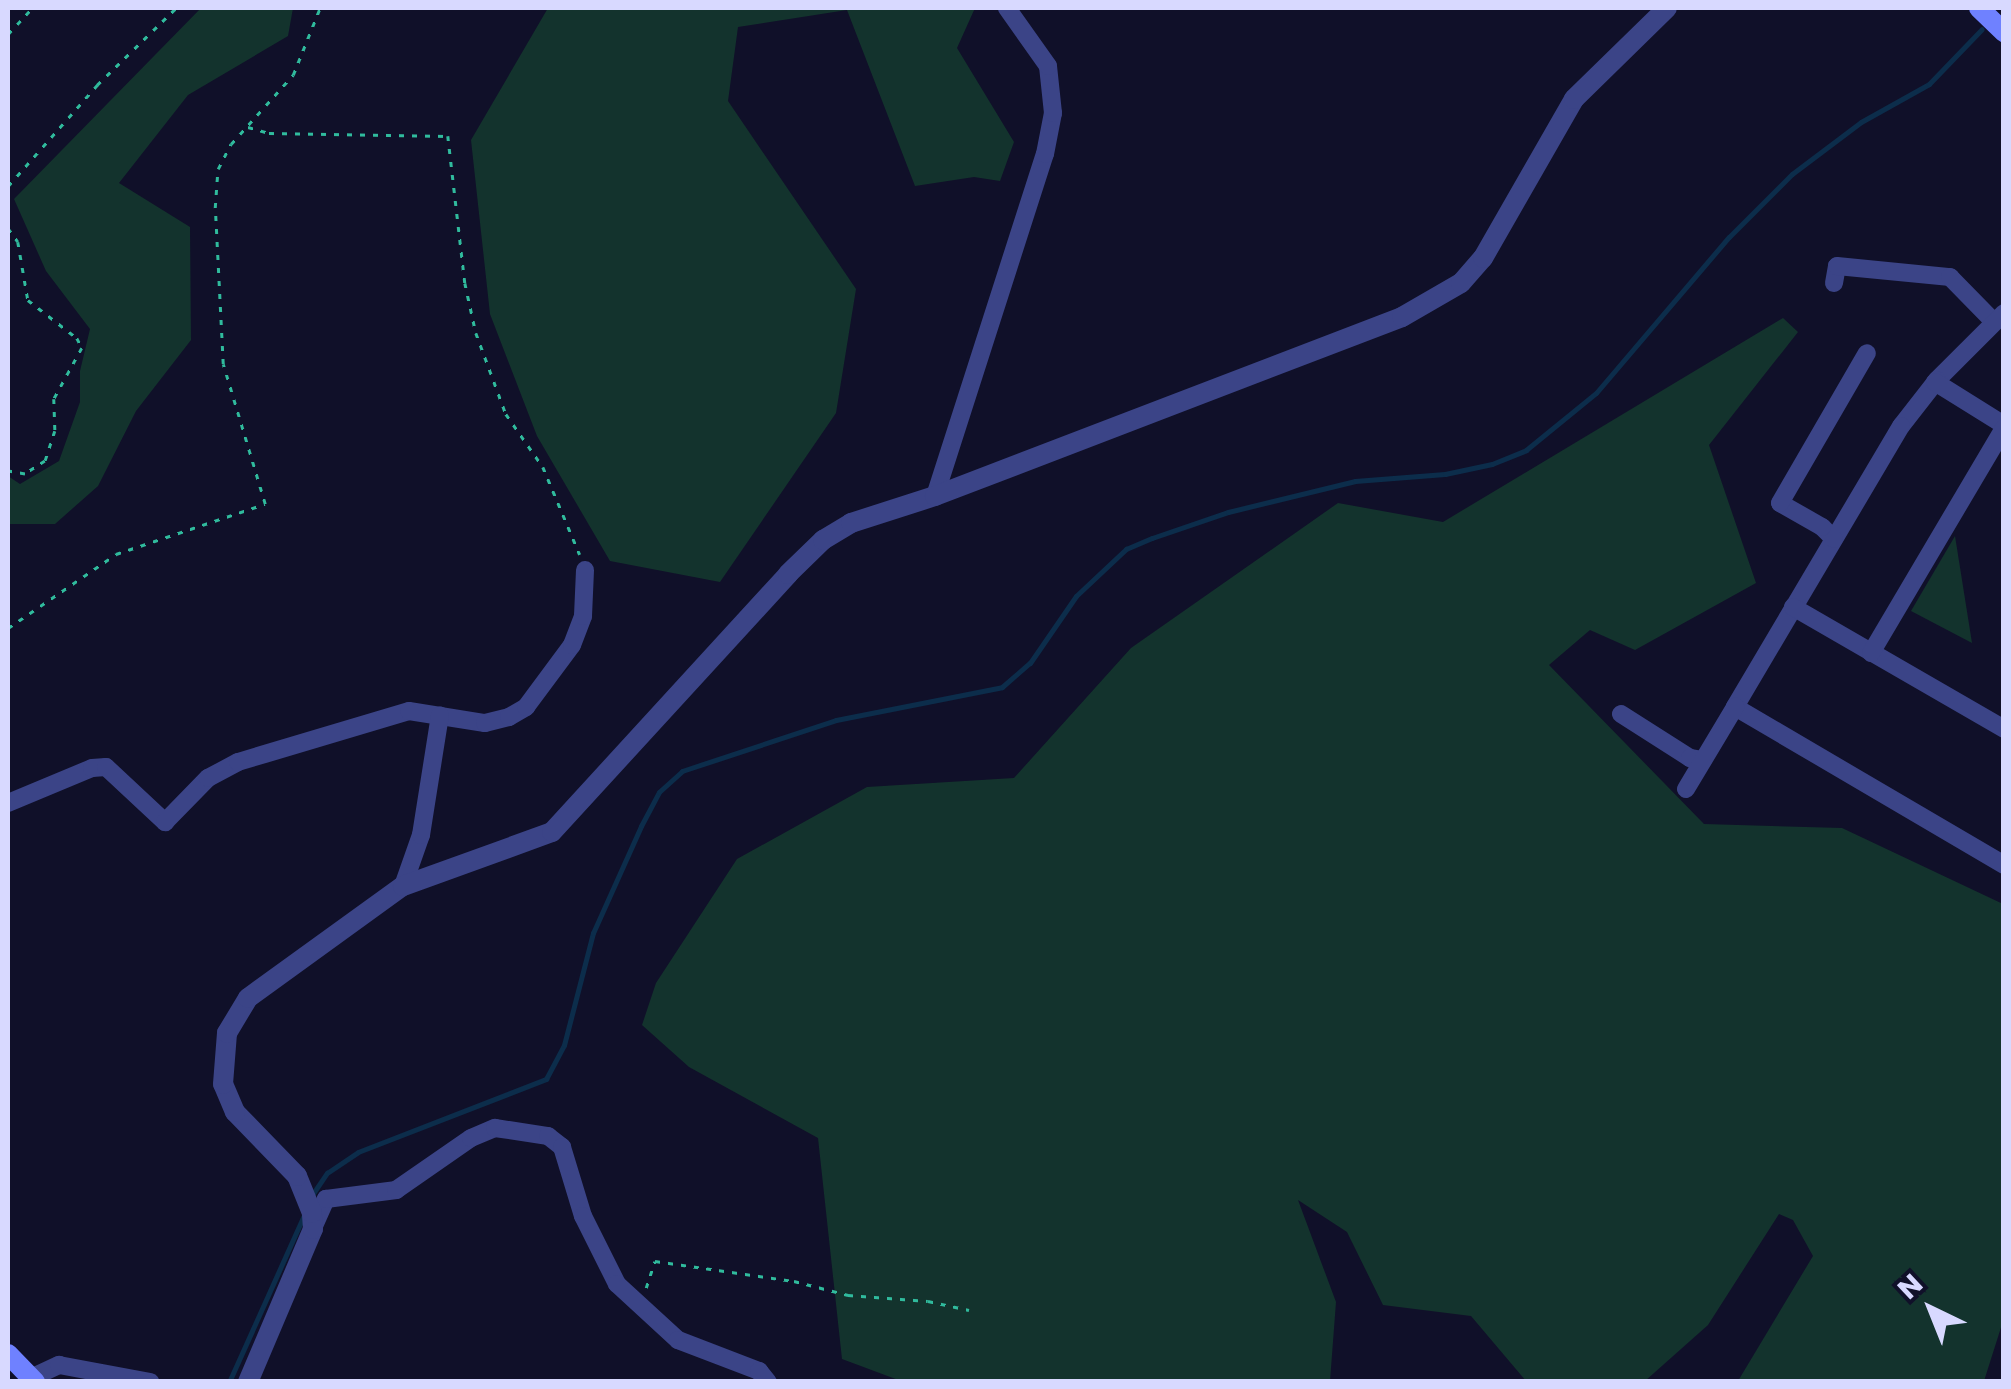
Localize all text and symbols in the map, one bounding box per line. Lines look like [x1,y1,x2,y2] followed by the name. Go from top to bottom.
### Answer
[1881,1259,1981,1359] north arrow
[1889,1265,1931,1308] text: N

